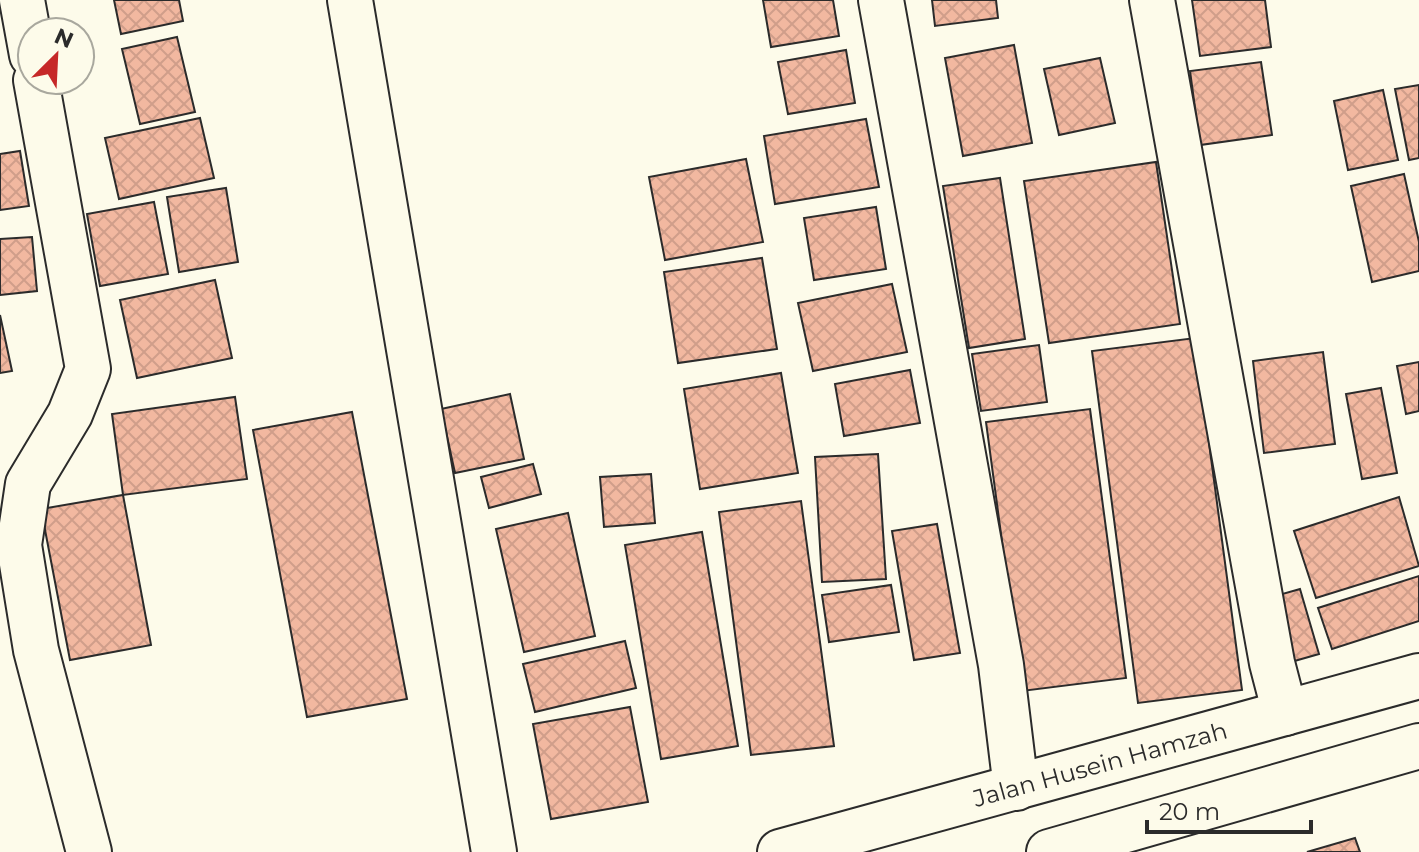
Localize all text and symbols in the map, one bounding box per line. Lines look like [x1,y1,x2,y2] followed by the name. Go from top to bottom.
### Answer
[16,16,96,96] north arrow
[50,22,78,54] text: N
[969,715,1230,813] street label: Jalan Husein Hamzah
[1147,784,1311,834] scale bar
[1159,797,1220,826] text: 20 m

